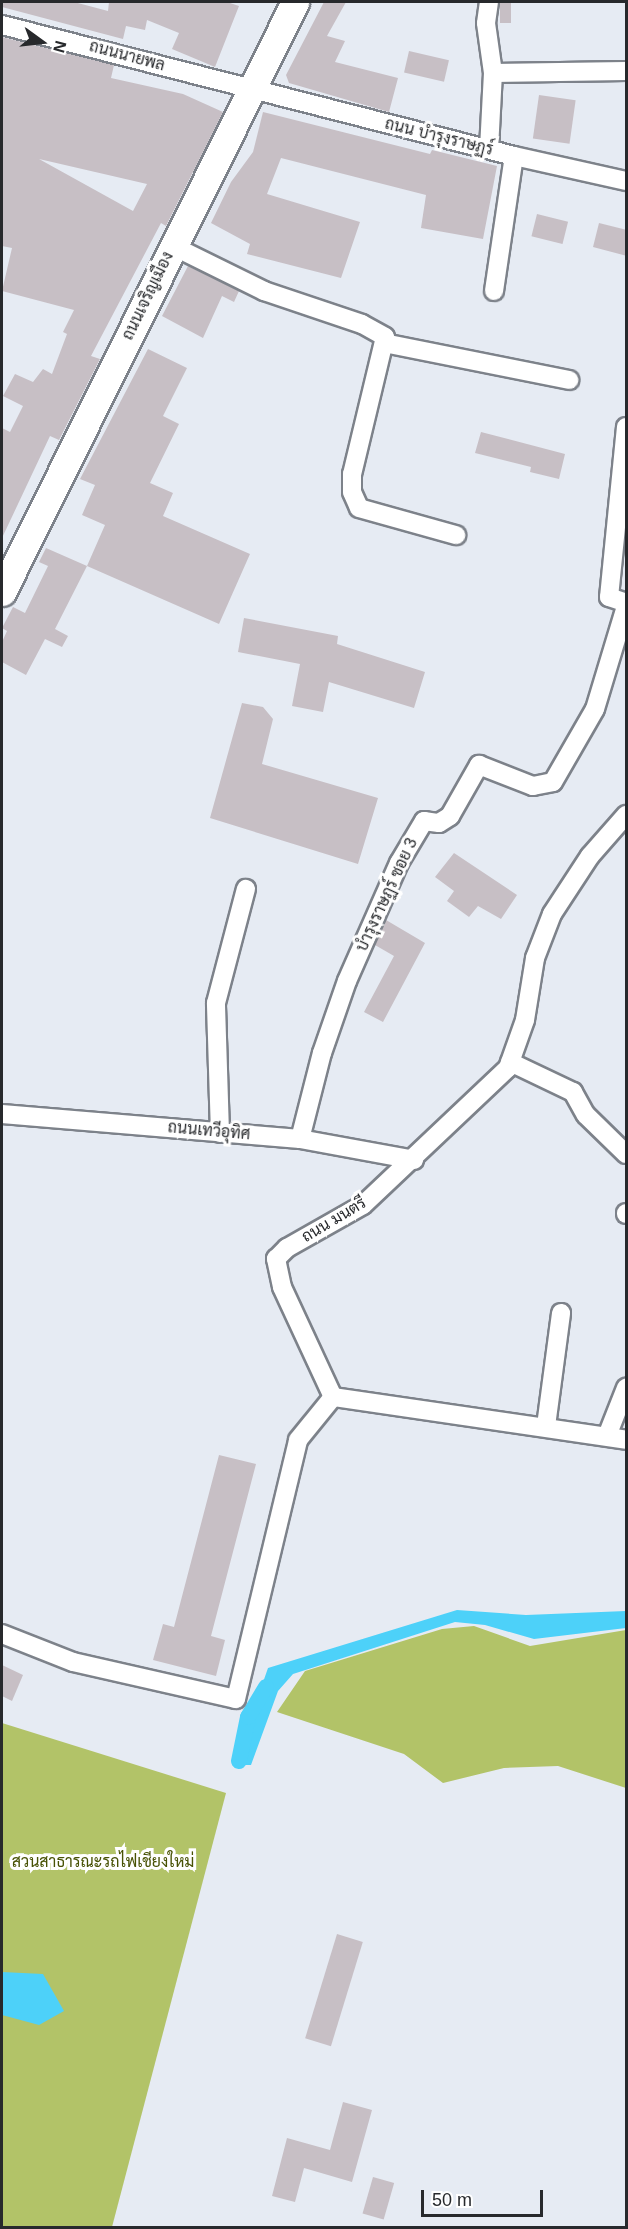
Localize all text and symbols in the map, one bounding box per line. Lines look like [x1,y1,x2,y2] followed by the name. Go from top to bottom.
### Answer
[12,12,72,72] north arrow
[87,37,167,75] street label: ถนนนายพล
[50,39,70,55] text: N
[383,114,495,160] street label: ถนน บำรุงราษฏร์
[118,249,178,343] street label: ถนนเจริญเมือง
[352,835,422,955] street label: บำรุงราษฏร์ ซอย 3
[167,1118,251,1144] street label: ถนนเทวีอุทิศ
[298,1193,370,1247] street label: ถนน มนตรี
[12,1852,194,1872] park label: สวนสาธารณะรถไฟเชียงใหม่
[424,2178,546,2216] scale bar
[432,2190,472,2210] text: 50 m

